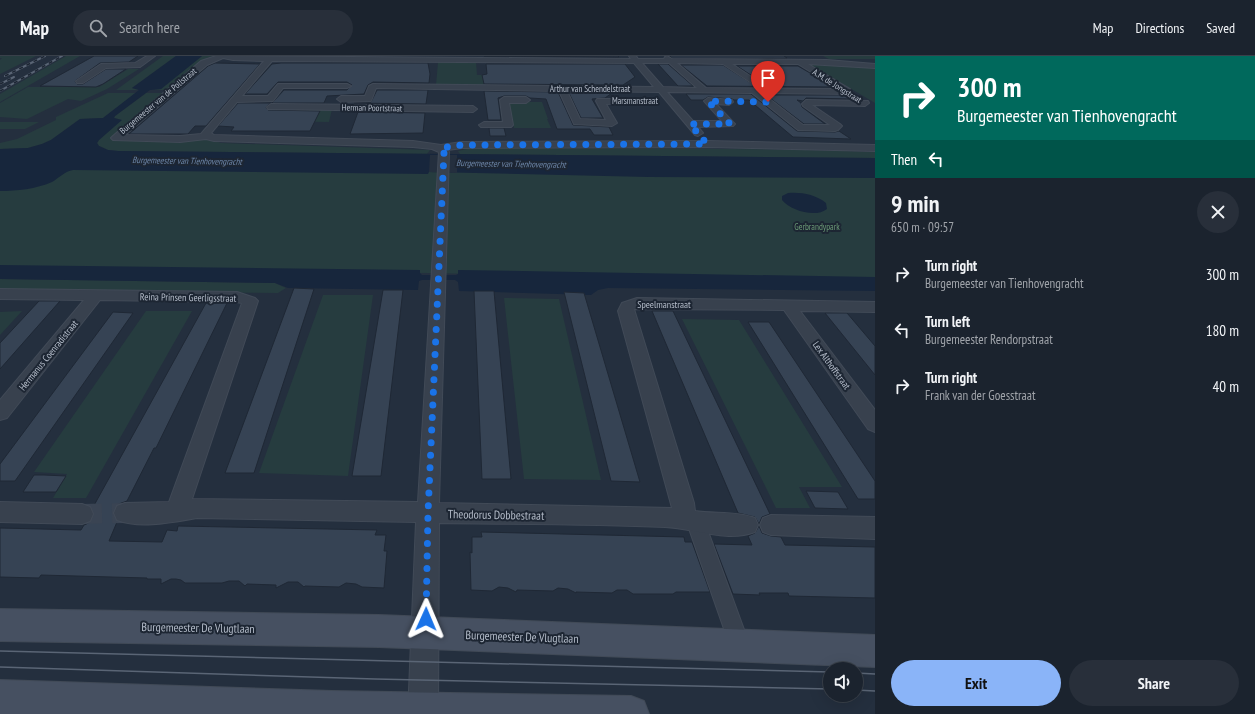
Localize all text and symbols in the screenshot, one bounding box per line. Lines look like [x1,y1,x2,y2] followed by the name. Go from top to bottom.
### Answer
[73,10,353,46] search box
[20,16,49,40] text: Map
[87,17,109,39] icon: search
[119,18,180,37] text: Search here
[1093,19,1113,37] text: Map
[1135,19,1184,37] text: Directions
[1206,19,1235,37] text: Saved
[751,61,785,102] pin
[117,65,199,136] street label: Burgemeester van de Pollstraat
[811,66,864,105] street label: A.M. de Jongstraat
[757,67,779,89] icon: arrive
[957,68,1021,105] text: 300 m
[891,72,943,124] icon: right
[550,83,631,94] street label: Arthur van Schendelstraat
[612,95,658,106] street label: Marsmanstraat
[342,101,403,114] street label: Herman Poortstraat
[957,104,1177,127] text: Burgemeester van Tienhovengracht
[925,148,947,170] icon: left
[891,150,917,169] text: Then
[132,154,244,167] water label: Burgemeester van Tienhovengracht
[456,157,568,170] water label: Burgemeester van Tienhovengracht
[891,188,939,219] text: 9 min
[1197,191,1239,233] button: close
[891,219,954,236] text: 650 m · 09:57
[794,221,840,232] park label: Gerbrandypark
[925,256,977,275] text: Turn right
[891,263,913,285] icon: right
[1206,265,1239,284] text: 300 m
[925,275,1084,292] text: Burgemeester van Tienhovengracht
[140,290,237,305] street label: Reina Prinsen Geerligsstraat
[637,298,691,311] street label: Speelmanstraat
[925,312,970,331] text: Turn left
[16,317,81,393] street label: Hermanus Coenradistraat
[891,319,913,341] icon: left
[1206,321,1239,340] text: 180 m
[925,331,1053,348] text: Burgemeester Rendorpstraat
[810,339,854,392] street label: Lex Althoffstraat
[925,368,977,387] text: Turn right
[891,375,913,397] icon: right
[1213,377,1239,396] text: 40 m
[925,387,1036,404] text: Frank van der Goesstraat
[448,506,545,523] street label: Theodorus Dobbestraat
[405,598,447,640] position arrow
[141,619,255,636] street label: Burgemeester De Vlugtlaan
[465,627,579,646] street label: Burgemeester De Vlugtlaan
[891,660,1061,706] button: Exit
[1069,660,1239,706] button: Share
[823,662,863,702] map controls
[823,662,863,702] button: sound

